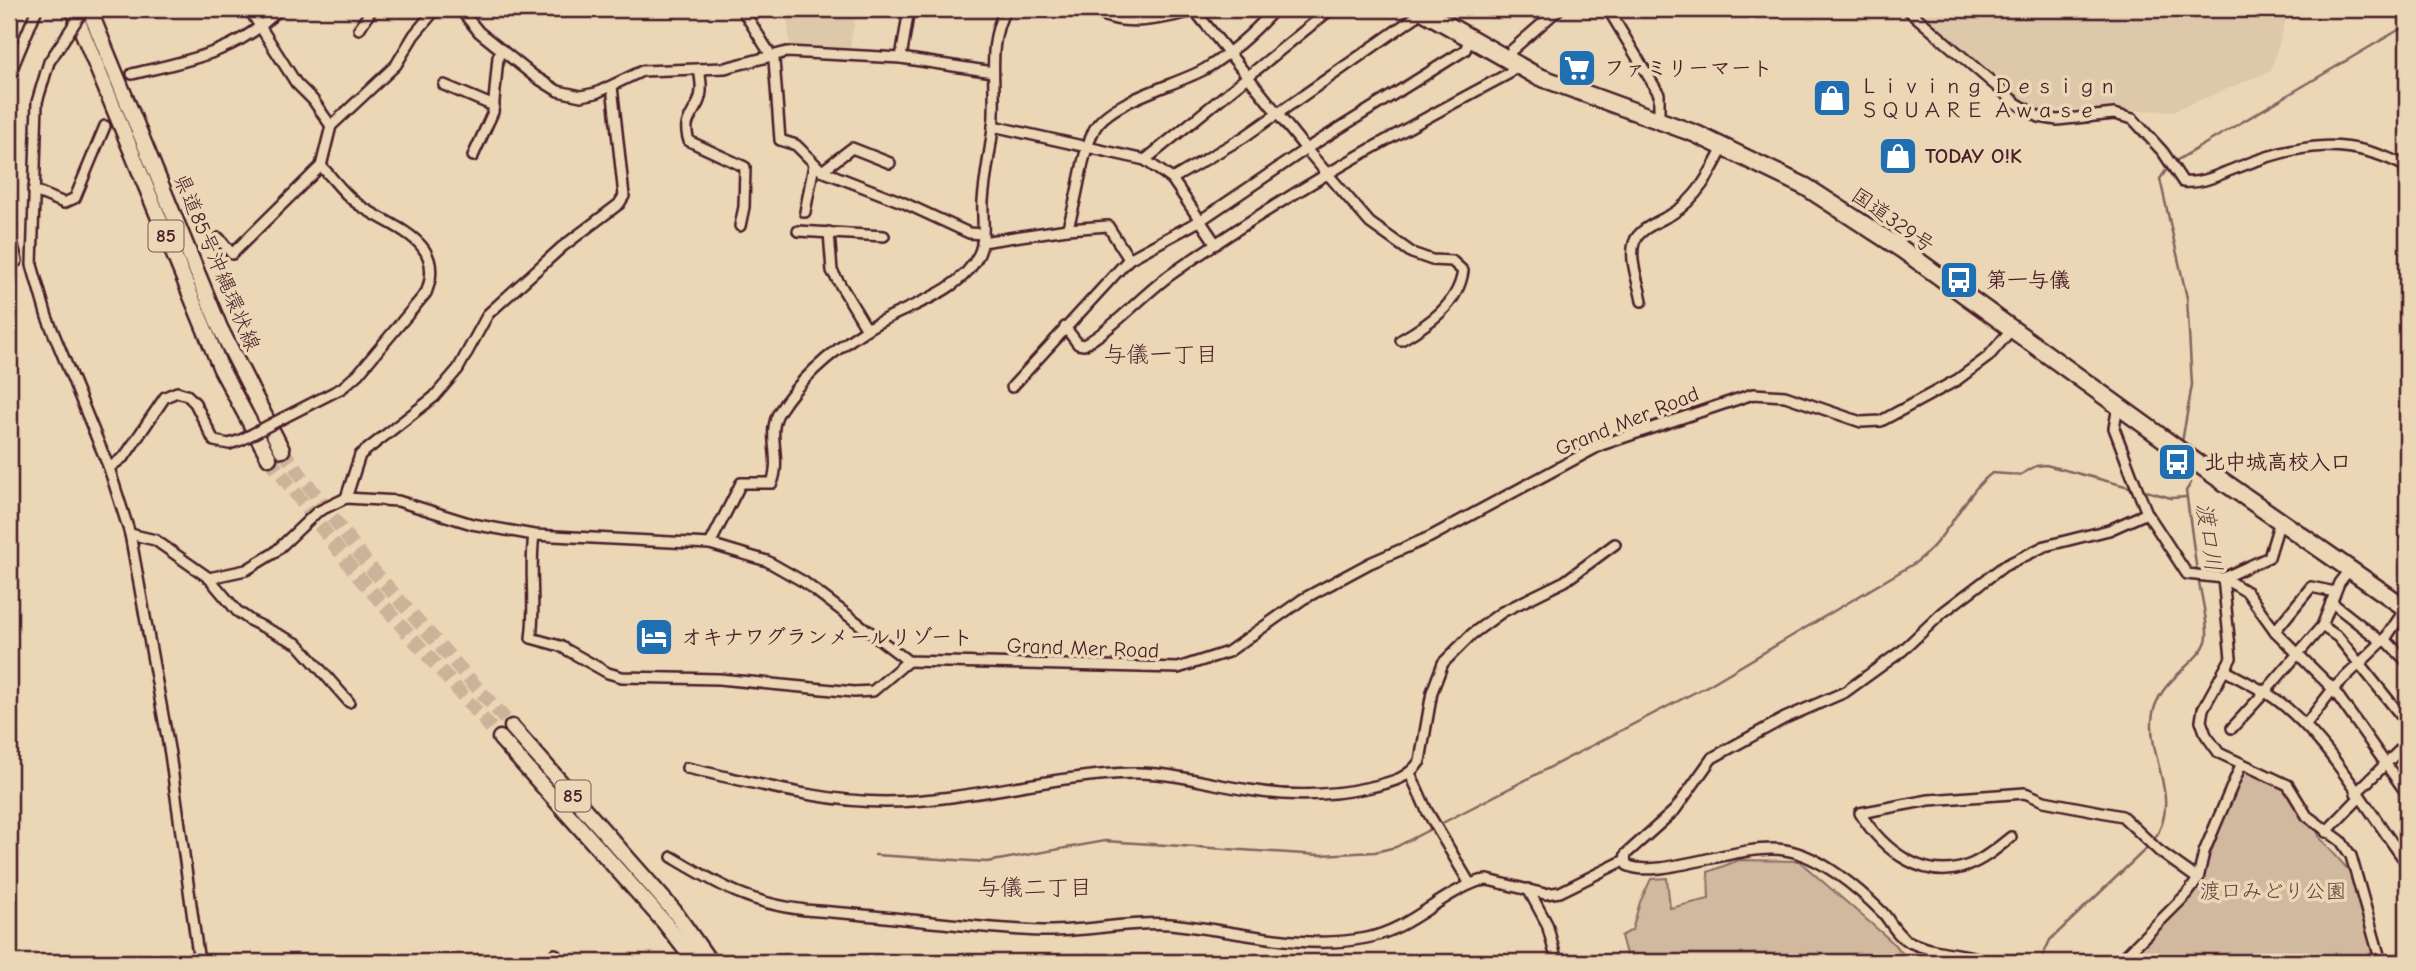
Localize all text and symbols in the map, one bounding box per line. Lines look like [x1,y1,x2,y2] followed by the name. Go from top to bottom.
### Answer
[1556,47,1598,89] supermarket icon: ファミリーマート
[1604,56,1773,80] place label: ファミリーマート
[1859,74,2118,122] place label: Ｌｉｖｉｎｇ Ｄｅｓｉｇｎ ＳＱＵＡＲＥ Ａｗａｓｅ
[1811,77,1853,119] shop icon: Ｌｉｖｉｎｇ Ｄｅｓｉｇｎ ＳＱＵＡＲＥ Ａｗａｓｅ
[1877,135,1919,177] shop icon: TODAY O!K
[1925,144,2022,168] place label: TODAY O!K
[169,170,265,354] street label: 県道85号沖縄環状線
[1847,183,1939,257] street label: 国道329号
[148,220,184,252] road number: 85
[1938,259,1980,301] bus stop icon: 第一与儀
[1986,268,2070,292] place label: 第一与儀
[1104,341,1219,368] district label: 与儀一丁目
[1552,381,1702,461] street label: Grand Mer Road
[2156,441,2198,483] bus stop icon: 北中城高校入口
[2204,450,2351,474] place label: 北中城高校入口
[2191,501,2227,573] water label: 渡口川
[633,616,675,658] hotel icon: オキナワグランメールリゾート
[681,625,973,649] place label: オキナワグランメールリゾート
[1006,633,1160,663] street label: Grand Mer Road
[556,780,590,811] road number: 85
[978,874,1093,901] district label: 与儀二丁目
[2200,879,2347,903] park label: 渡口みどり公園

